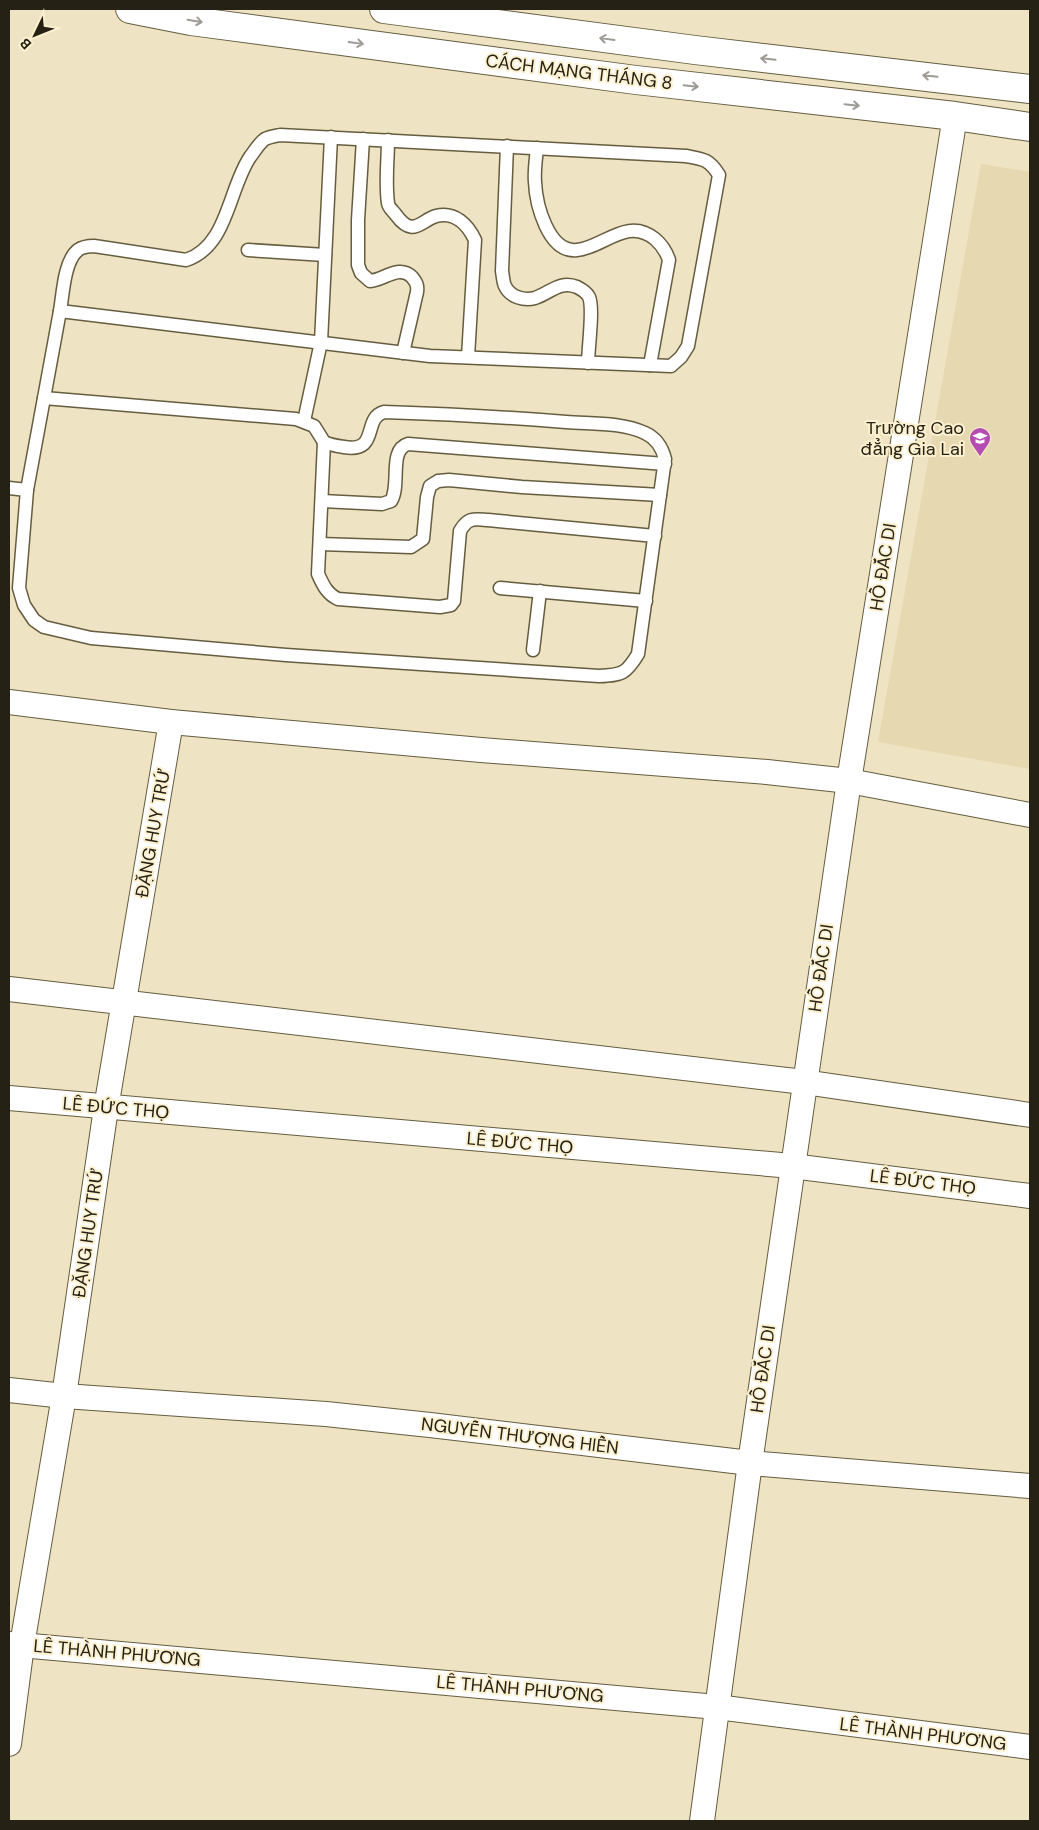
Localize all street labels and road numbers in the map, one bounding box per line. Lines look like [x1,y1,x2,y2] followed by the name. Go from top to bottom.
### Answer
[484,49,674,95] street label: CÁCH MẠNG THÁNG 8
[864,521,902,613] street label: HỒ ĐẮC DI
[130,766,176,900] street label: ĐẶNG HUY TRỨ
[803,923,839,1013] street label: HỒ ĐẮC DI
[62,1091,170,1125] street label: LÊ ĐỨC THỌ
[466,1126,574,1160] street label: LÊ ĐỨC THỌ
[869,1164,977,1200] street label: LÊ ĐỨC THỌ
[67,1166,109,1300] street label: ĐẶNG HUY TRỨ
[745,1324,781,1414] street label: HỒ ĐẮC DI
[420,1412,620,1460] street label: NGUYỄN THƯỢNG HIỀN
[32,1634,202,1672] street label: LÊ THÀNH PHƯƠNG
[435,1670,605,1708] street label: LÊ THÀNH PHƯƠNG
[838,1712,1008,1756] street label: LÊ THÀNH PHƯƠNG

